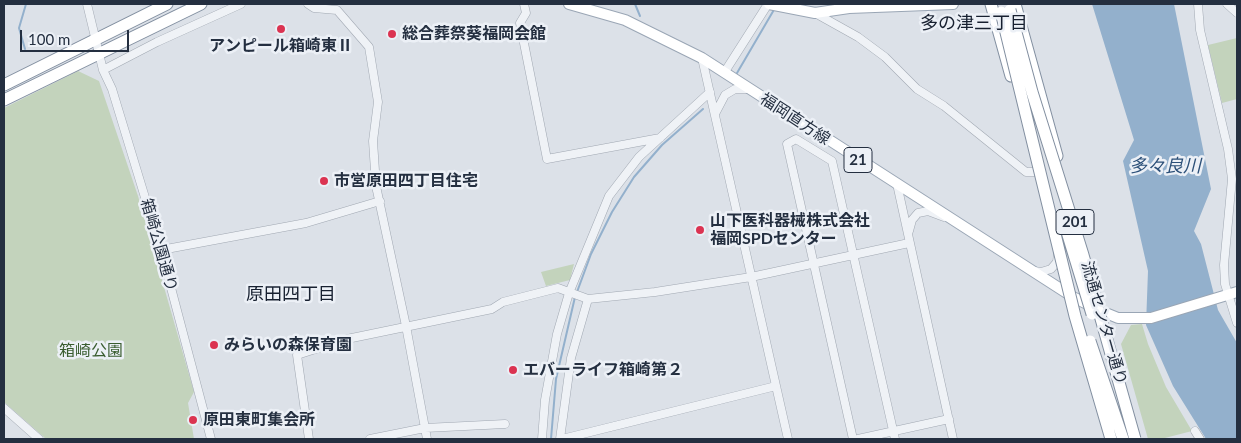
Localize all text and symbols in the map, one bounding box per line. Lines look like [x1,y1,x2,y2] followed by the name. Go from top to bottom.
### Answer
[920,12,1028,34] district label: 多の津三丁目
[22,20,131,52] scale bar
[275,23,287,35] marker: アンピール箱崎東Ⅱ
[402,24,546,44] place label: 総合葬祭葵福岡会館
[386,28,398,40] marker: 総合葬祭葵福岡会館
[28,30,70,48] text: 100 m
[209,36,353,56] place label: アンピール箱崎東Ⅱ
[756,89,834,149] street label: 福岡直方線
[844,148,872,172] road number: 21
[1129,155,1201,177] water label: 多々良川
[334,171,478,191] place label: 市営原田四丁目住宅
[318,175,330,187] marker: 市営原田四丁目住宅
[137,196,181,294] street label: 箱崎公園通り
[1056,210,1094,234] road number: 201
[710,211,870,249] place label: 山下医科器械株式会社 福岡SPDセンター
[694,224,706,236] marker: 山下医科器械株式会社 福岡SPDセンター
[1077,259,1131,387] street label: 流通センター通り
[246,283,336,305] district label: 原田四丁目
[224,335,352,355] place label: みらいの森保育園
[208,339,220,351] marker: みらいの森保育園
[59,341,123,361] park label: 箱崎公園
[523,360,683,380] place label: エバーライフ箱崎第２
[507,364,519,376] marker: エバーライフ箱崎第２
[203,410,315,430] place label: 原田東町集会所
[187,414,199,426] marker: 原田東町集会所

